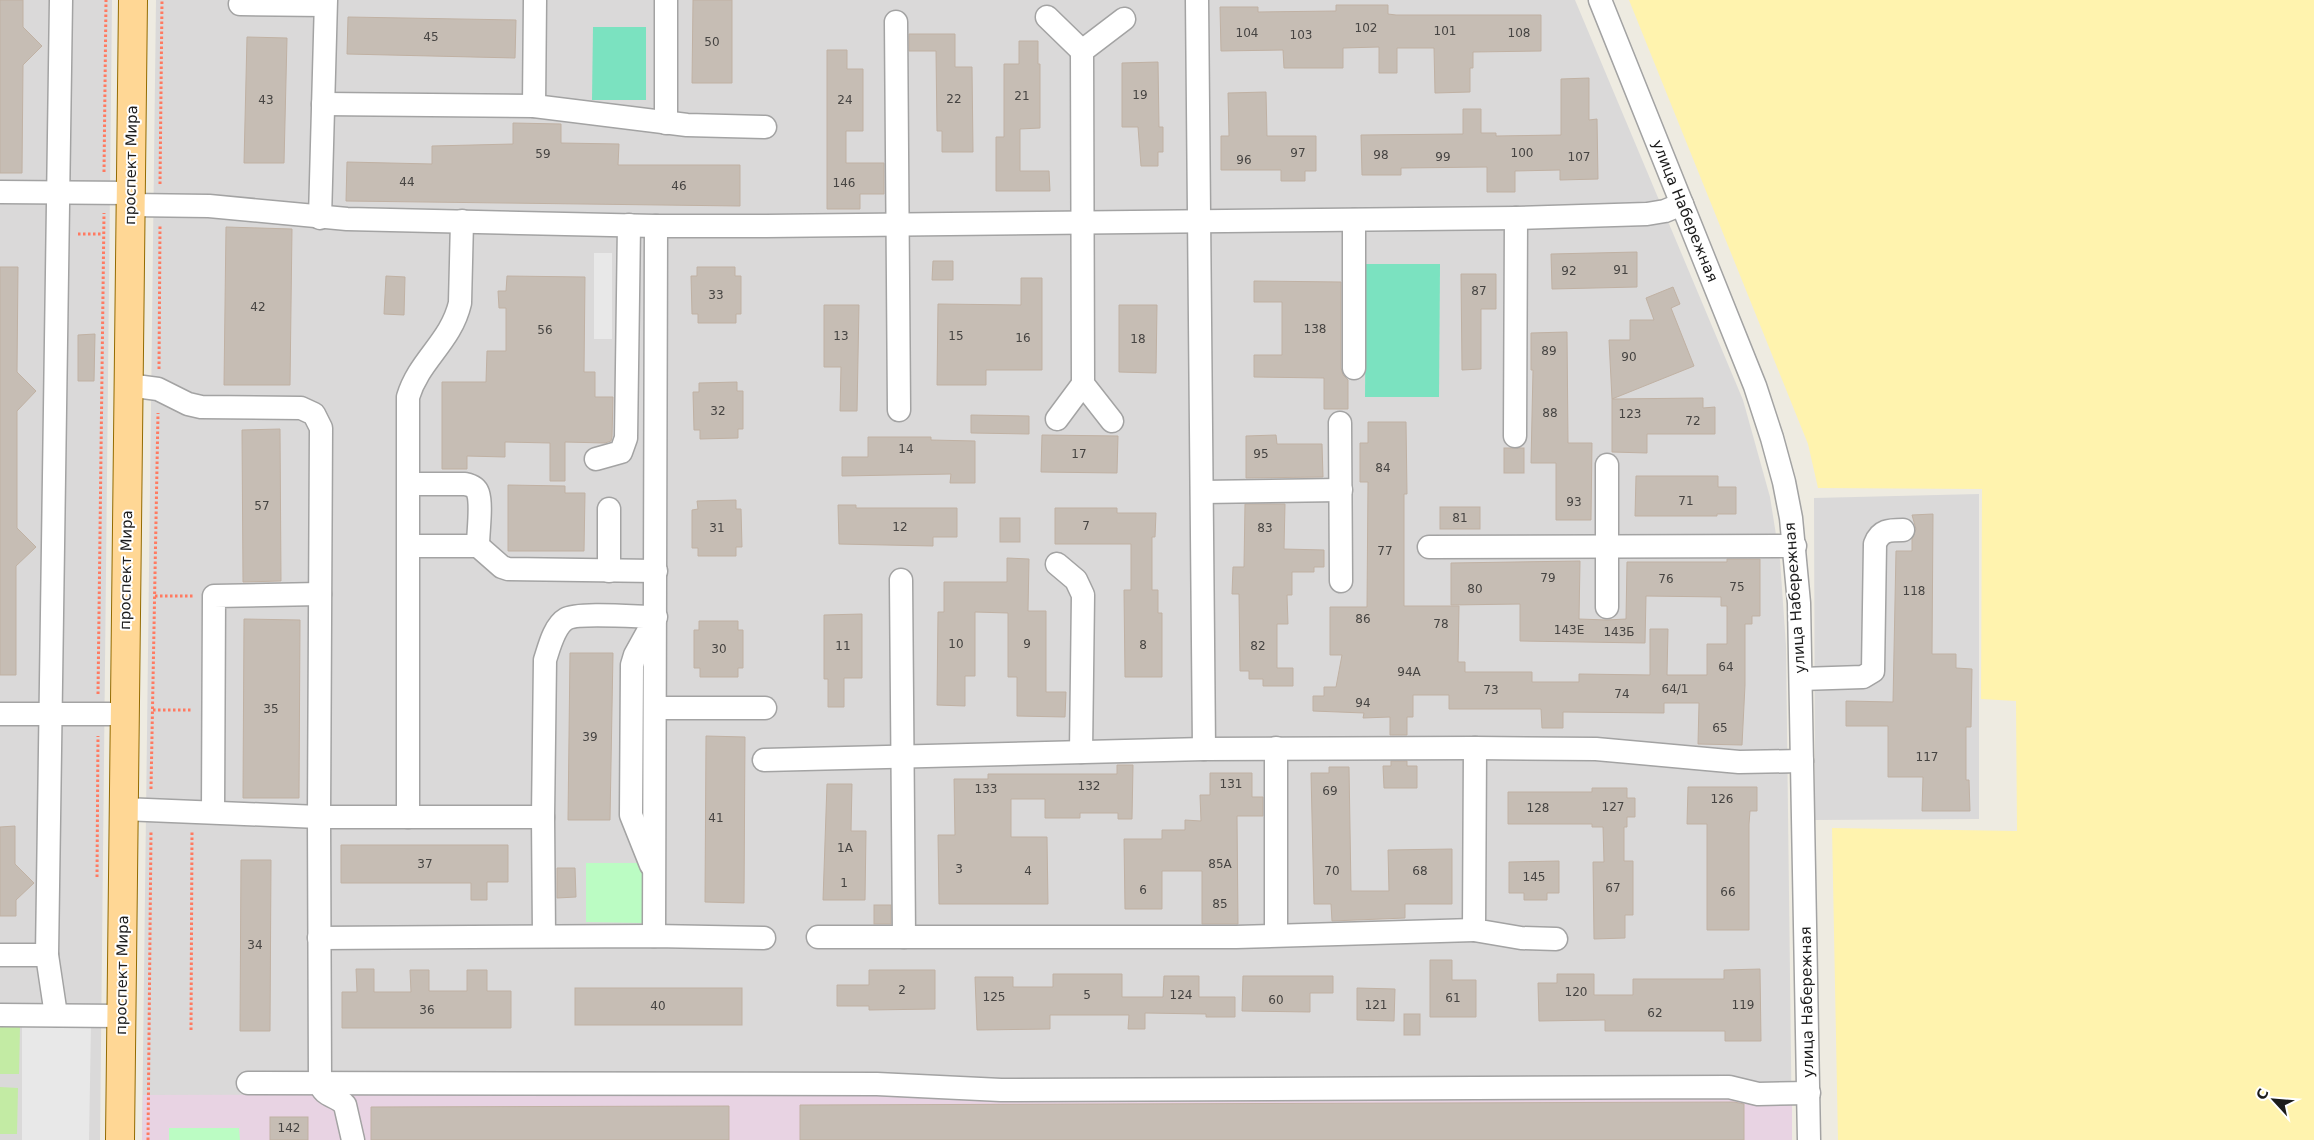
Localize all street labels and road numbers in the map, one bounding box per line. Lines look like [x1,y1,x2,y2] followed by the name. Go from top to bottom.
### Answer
[121,105,141,225] street label: проспект Мира
[1648,137,1722,285] street label: улица Набережная
[116,510,136,630] street label: проспект Мира
[1781,522,1809,674] street label: улица Набережная
[112,915,132,1035] street label: проспект Мира
[1797,926,1817,1078] street label: улица Набережная

